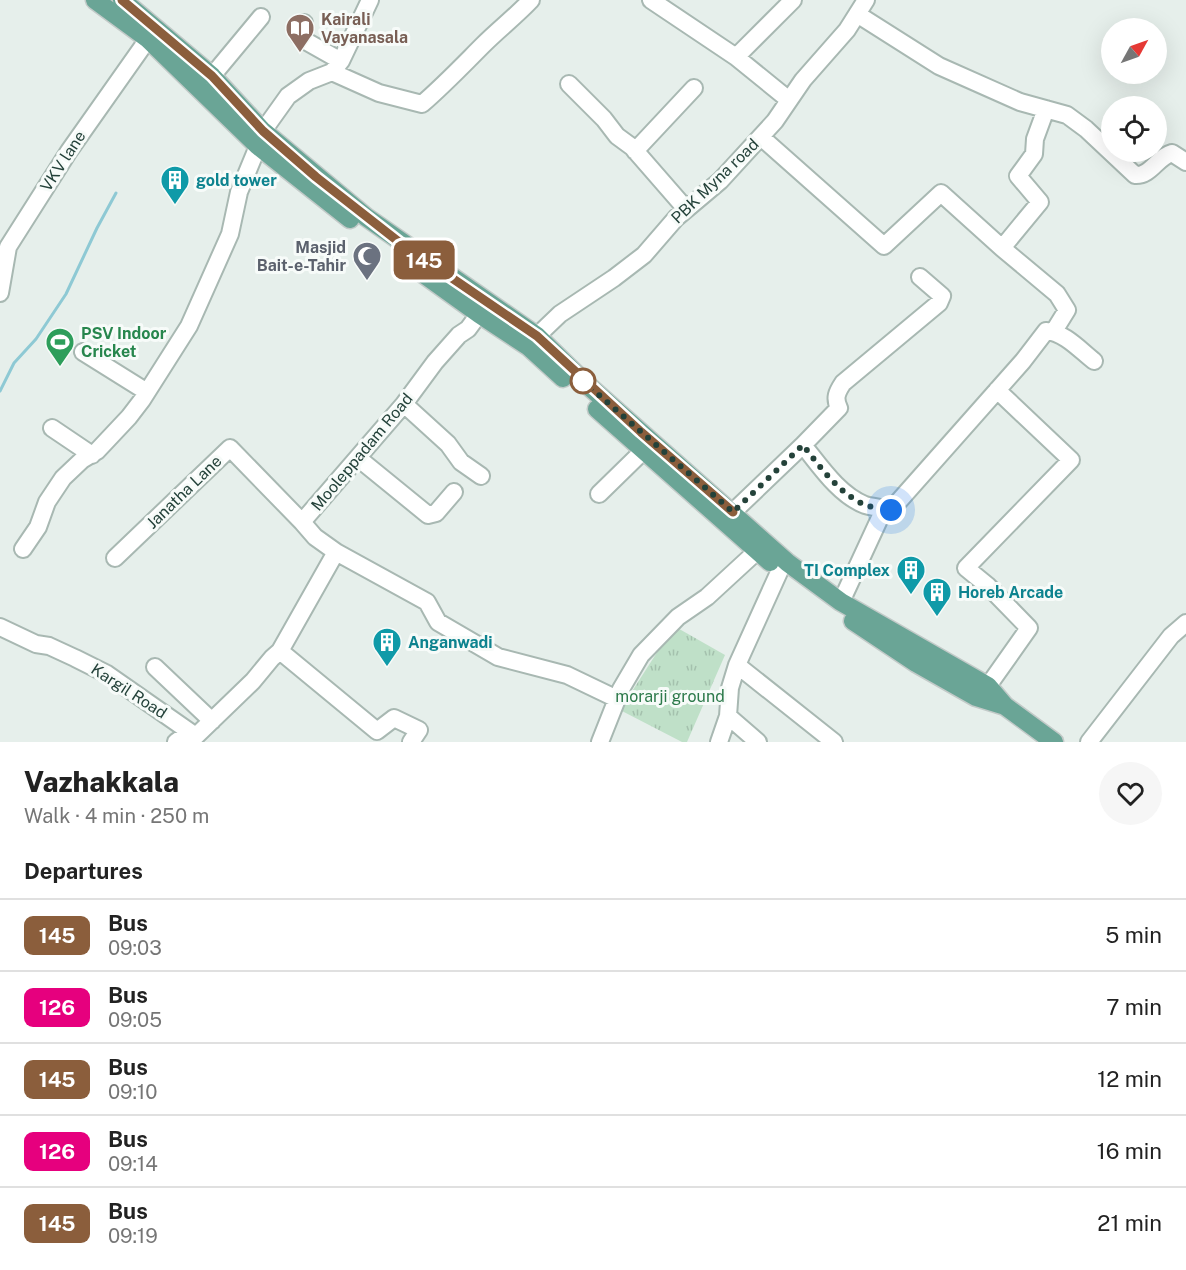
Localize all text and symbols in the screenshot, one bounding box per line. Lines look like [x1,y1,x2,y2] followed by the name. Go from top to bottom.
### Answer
[321,10,408,47] place label: Kairali Vayanasala
[284,12,316,54] library icon: Kairali Vayanasala
[1101,18,1167,84] north arrow
[1101,18,1167,162] map controls
[1101,96,1167,162] button: locate
[36,127,90,195] street label: VKV lane
[667,135,763,227] street label: PBK Myna road
[159,164,191,206] building icon: gold tower
[196,171,277,190] place label: gold tower
[257,238,346,275] place label: Masjid Bait-e-Tahir
[351,240,383,282] mosque icon: Masjid Bait-e-Tahir
[390,240,458,280] line badge: 145
[406,248,442,273] text: 145
[81,324,167,361] place label: PSV Indoor Cricket
[44,326,76,368] sports icon: PSV Indoor Cricket
[570,368,596,394] unlabelled marker
[307,389,417,515] street label: Mooleppadam Road
[142,451,226,533] street label: Janatha Lane
[876,495,906,525] your location
[895,554,927,596] building icon: TI Complex
[804,561,891,580] place label: TI Complex
[921,576,953,618] building icon: Horeb Arcade
[958,583,1063,602] place label: Horeb Arcade
[371,626,403,668] building icon: Anganwadi
[408,633,493,652] place label: Anganwadi
[88,660,170,722] street label: Kargil Road
[615,687,725,706] park label: morarji ground
[1099,762,1162,825] button: heart
[24,765,179,798] text: Vazhakkala
[24,804,209,828] text: Walk · 4 min · 250 m
[24,858,143,884] text: Departures
[108,910,148,936] text: Bus
[1105,922,1162,948] text: 5 min
[39,923,75,948] text: 145
[108,936,162,960] text: 09:03
[108,982,148,1008] text: Bus
[1106,994,1162,1020] text: 7 min
[39,995,75,1020] text: 126
[108,1008,162,1032] text: 09:05
[108,1054,148,1080] text: Bus
[1097,1066,1162,1092] text: 12 min
[39,1067,75,1092] text: 145
[108,1080,158,1104] text: 09:10
[108,1126,148,1152] text: Bus
[1097,1138,1162,1164] text: 16 min
[39,1139,75,1164] text: 126
[108,1152,158,1176] text: 09:14
[108,1198,148,1224] text: Bus
[1097,1210,1162,1236] text: 21 min
[39,1211,75,1236] text: 145
[108,1224,158,1248] text: 09:19

